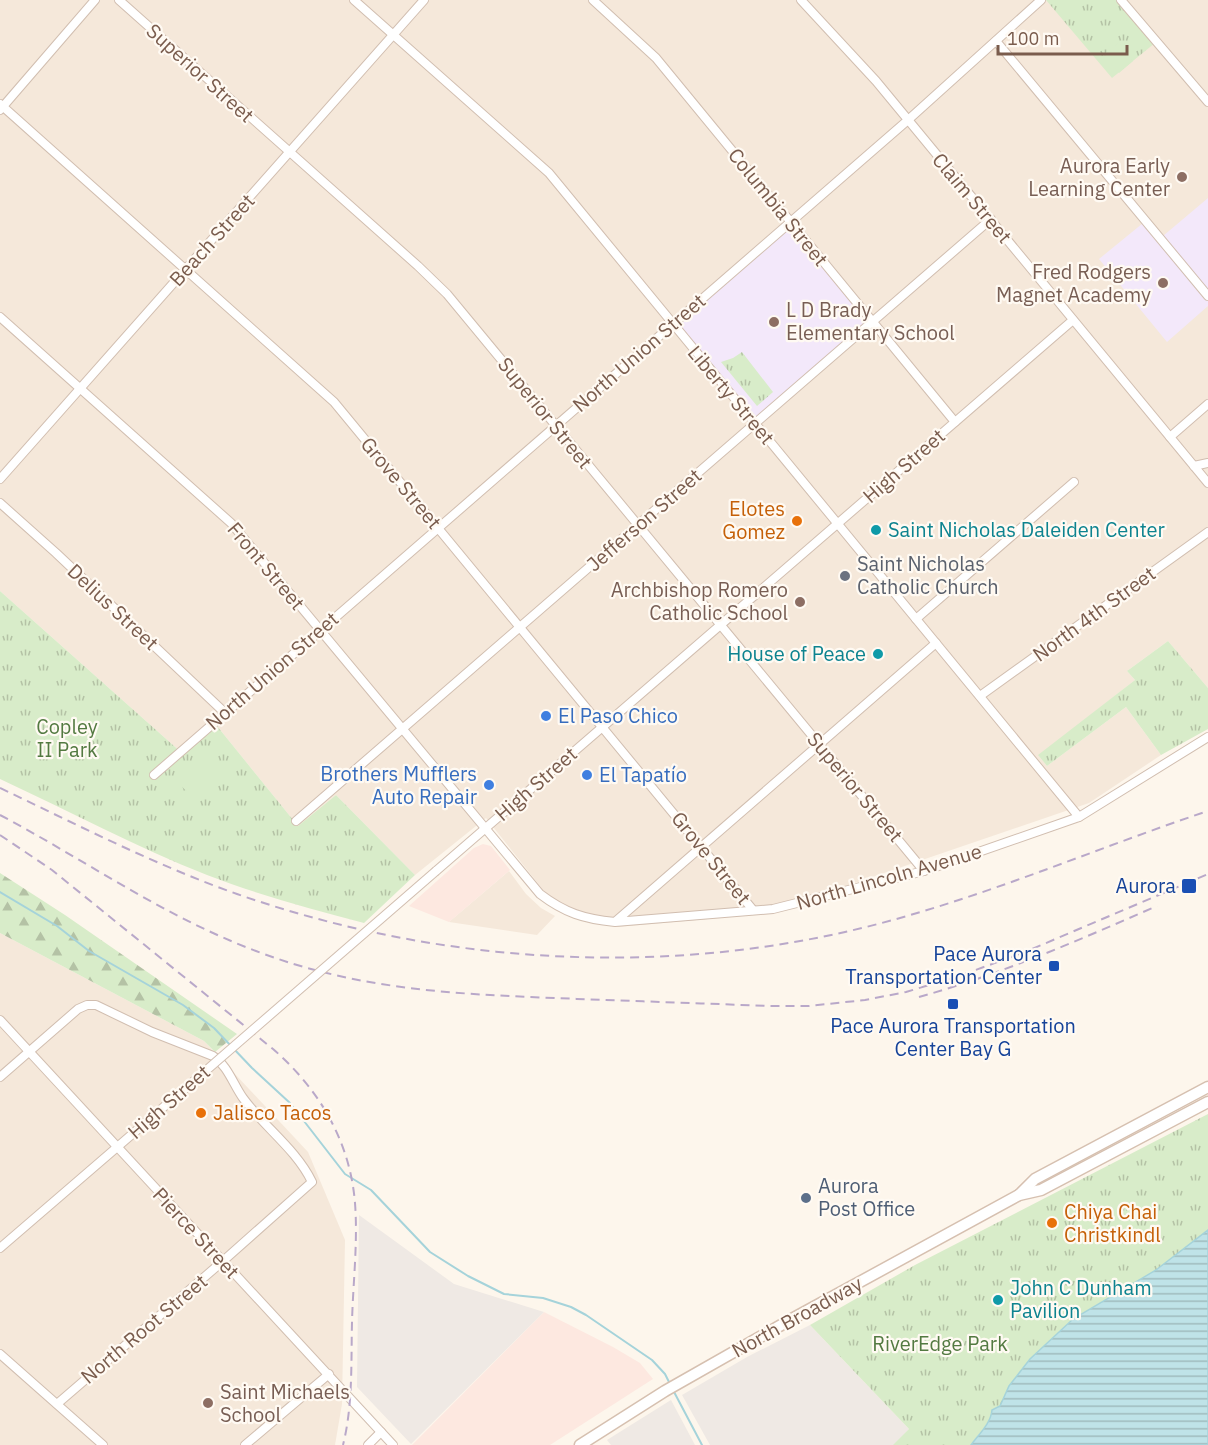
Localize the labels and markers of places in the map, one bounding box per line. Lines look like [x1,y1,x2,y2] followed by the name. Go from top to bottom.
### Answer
[1028,152,1170,202] place label: Aurora Early Learning Center
[1175,170,1189,184] marker: Aurora Early Learning Center
[996,258,1151,308] place label: Fred Rodgers Magnet Academy
[1156,276,1170,290] marker: Fred Rodgers Magnet Academy
[786,296,955,346] place label: L D Brady Elementary School
[767,315,781,329] marker: L D Brady Elementary School
[722,495,785,545] place label: Elotes Gomez
[790,514,804,528] marker: Elotes Gomez
[888,516,1165,543] place label: Saint Nicholas Daleiden Center
[869,523,883,537] marker: Saint Nicholas Daleiden Center
[857,550,999,600] place label: Saint Nicholas Catholic Church
[838,569,852,583] marker: Saint Nicholas Catholic Church
[611,576,788,626] place label: Archbishop Romero Catholic School
[793,595,807,609] marker: Archbishop Romero Catholic School
[727,640,866,667] place label: House of Peace
[871,647,885,661] marker: House of Peace
[558,702,678,729] place label: El Paso Chico
[539,709,553,723] marker: El Paso Chico
[320,760,477,810] place label: Brothers Mufflers Auto Repair
[599,761,687,788] place label: El Tapatío
[580,768,594,782] marker: El Tapatío
[482,778,496,792] marker: Brothers Mufflers Auto Repair
[1115,872,1176,899] place label: Aurora
[1180,877,1198,895] marker: Aurora
[845,940,1042,990] place label: Pace Aurora Transportation Center
[1047,959,1061,973] marker: Pace Aurora Transportation Center
[946,997,960,1011] marker: Pace Aurora Transportation Center Bay G
[830,1012,1076,1062] place label: Pace Aurora Transportation Center Bay G
[213,1099,332,1126] place label: Jalisco Tacos
[194,1106,208,1120] marker: Jalisco Tacos
[818,1172,915,1222] place label: Aurora Post Office
[799,1191,813,1205] marker: Aurora Post Office
[1064,1198,1161,1248] place label: Chiya Chai Christkindl
[1045,1216,1059,1230] marker: Chiya Chai Christkindl
[1010,1274,1152,1324] place label: John C Dunham Pavilion
[991,1293,1005,1307] marker: John C Dunham Pavilion
[220,1378,350,1428] place label: Saint Michaels School
[201,1396,215,1410] marker: Saint Michaels School

